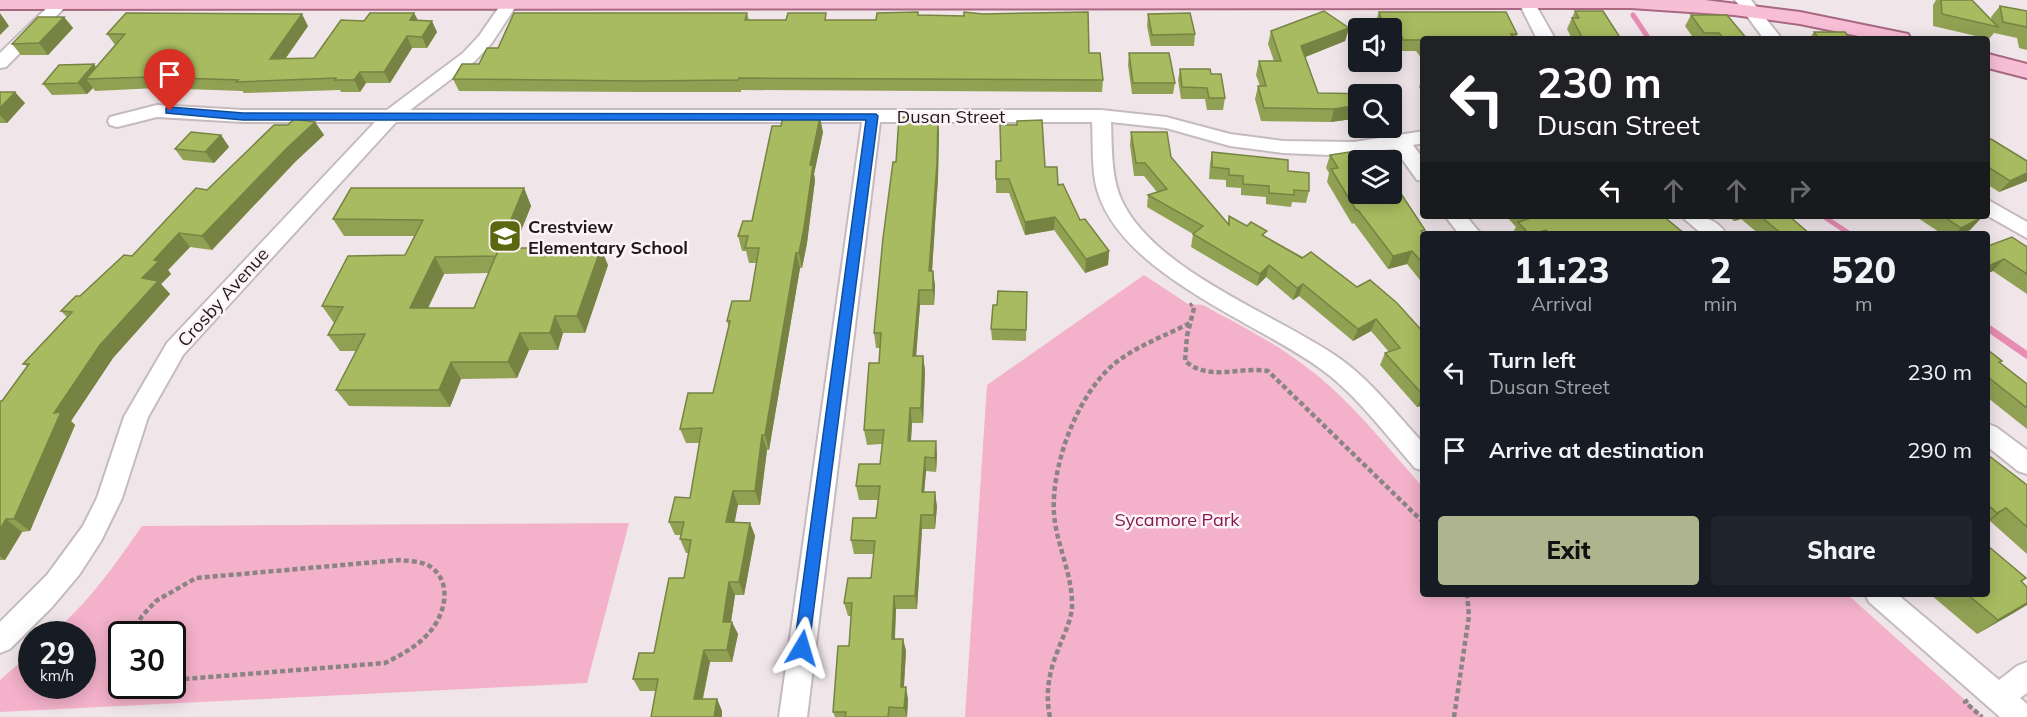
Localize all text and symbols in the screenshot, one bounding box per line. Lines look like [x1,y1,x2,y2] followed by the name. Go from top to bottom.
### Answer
[1348,18,1402,204] map controls
[1348,18,1402,72] button: sound
[144,49,195,111] pin
[1537,56,1662,109] text: 230 m
[153,58,186,91] icon: arrive
[1438,60,1516,138] icon: left
[1348,84,1402,138] button: search
[897,105,1005,128] street label: Dusan Street
[1537,108,1700,142] text: Dusan Street
[1348,150,1402,204] button: layers
[1594,174,1627,207] icon: left
[1657,174,1690,207] icon: ahead
[1720,174,1753,207] icon: ahead
[1783,174,1816,207] icon: right
[528,215,688,259] place label: Crestview Elementary School
[487,218,523,254] school or university icon: Crestview Elementary School
[172,243,274,351] street label: Crosby Avenue
[1514,247,1610,292] text: 11:23
[1710,247,1731,292] text: 2
[1831,247,1896,292] text: 520
[1531,291,1592,316] text: Arrival
[1703,291,1738,316] text: min
[1855,291,1873,316] text: m
[1489,346,1576,374] text: Turn left
[1438,356,1471,389] icon: left
[1907,358,1972,386] text: 230 m
[1489,374,1610,399] text: Dusan Street
[1438,434,1471,467] icon: arrive
[1489,436,1704,464] text: Arrive at destination
[1907,436,1972,464] text: 290 m
[1114,508,1240,531] park label: Sycamore Park
[1438,516,1699,585] button: Exit
[1711,516,1972,585] button: Share
[770,616,834,680] position arrow
[108,621,186,699] speed limit sign: 30
[39,634,75,672] text: 29
[40,666,74,685] text: km/h

